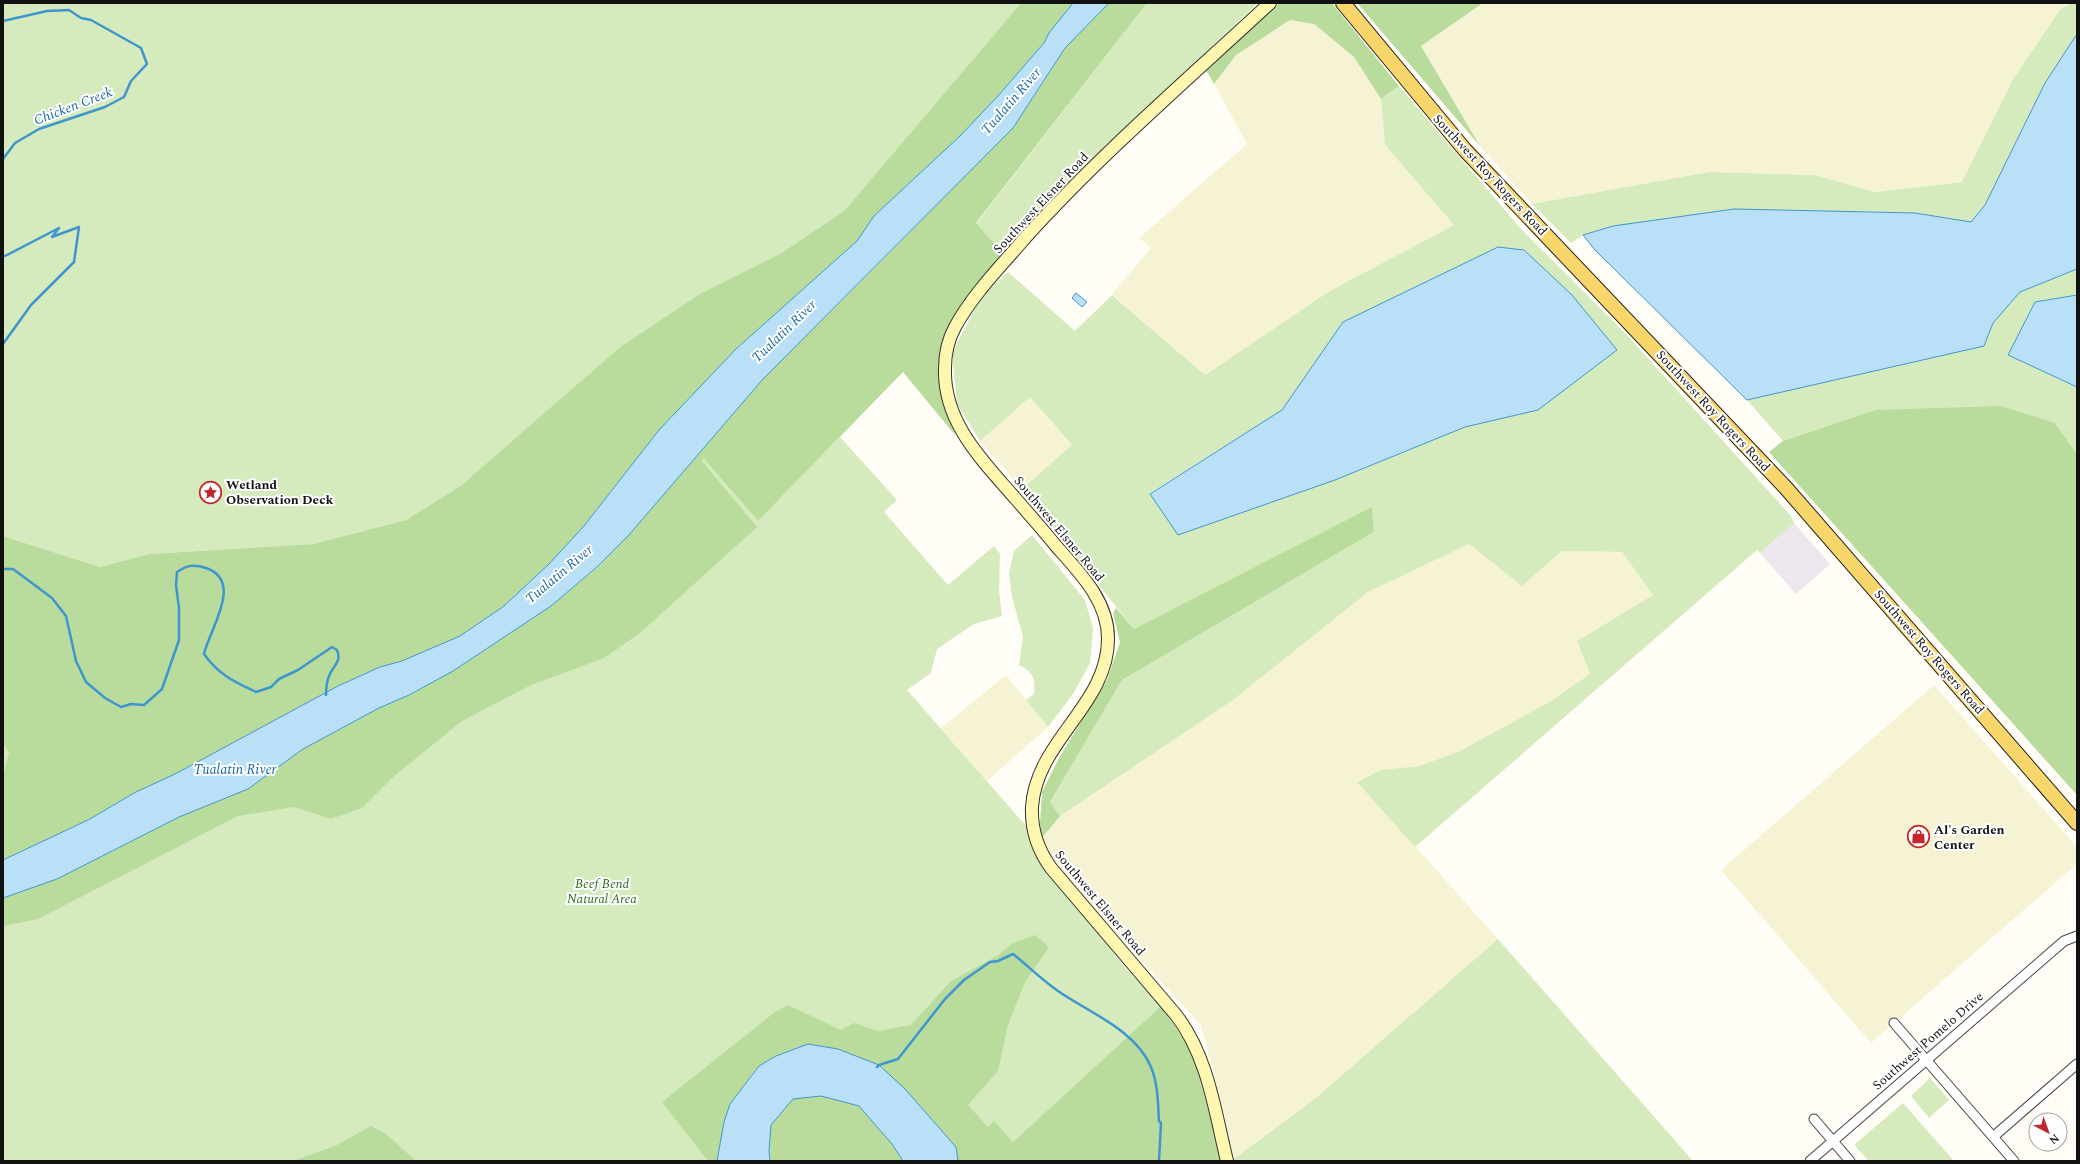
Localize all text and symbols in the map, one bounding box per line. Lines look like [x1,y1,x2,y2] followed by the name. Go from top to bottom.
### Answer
[976,63,1046,139] water label: Tualatin River
[31,81,116,131] water label: Chicken Creek
[1428,110,1552,240] street label: Southwest Roy Rogers Road
[989,148,1093,258] street label: Southwest Elsner Road
[747,295,821,367] water label: Tualatin River
[1651,346,1775,476] street label: Southwest Roy Rogers Road
[1009,472,1109,586] street label: Southwest Elsner Road
[226,475,333,510] place label: Wetland Observation Deck
[197,479,223,505] place icon: Wetland Observation Deck
[521,539,598,609] water label: Tualatin River
[1869,585,1989,719] street label: Southwest Roy Rogers Road
[194,759,277,780] water label: Tualatin River
[1934,820,2005,855] place label: Al's Garden Center
[1905,824,1931,850] shop icon: Al's Garden Center
[1050,846,1150,960] street label: Southwest Elsner Road
[567,874,637,909] park label: Beef Bend Natural Area
[1868,987,1988,1095] street label: Southwest Pomelo Drive
[2028,1112,2068,1152] north arrow
[2045,1130,2063,1149] text: N

